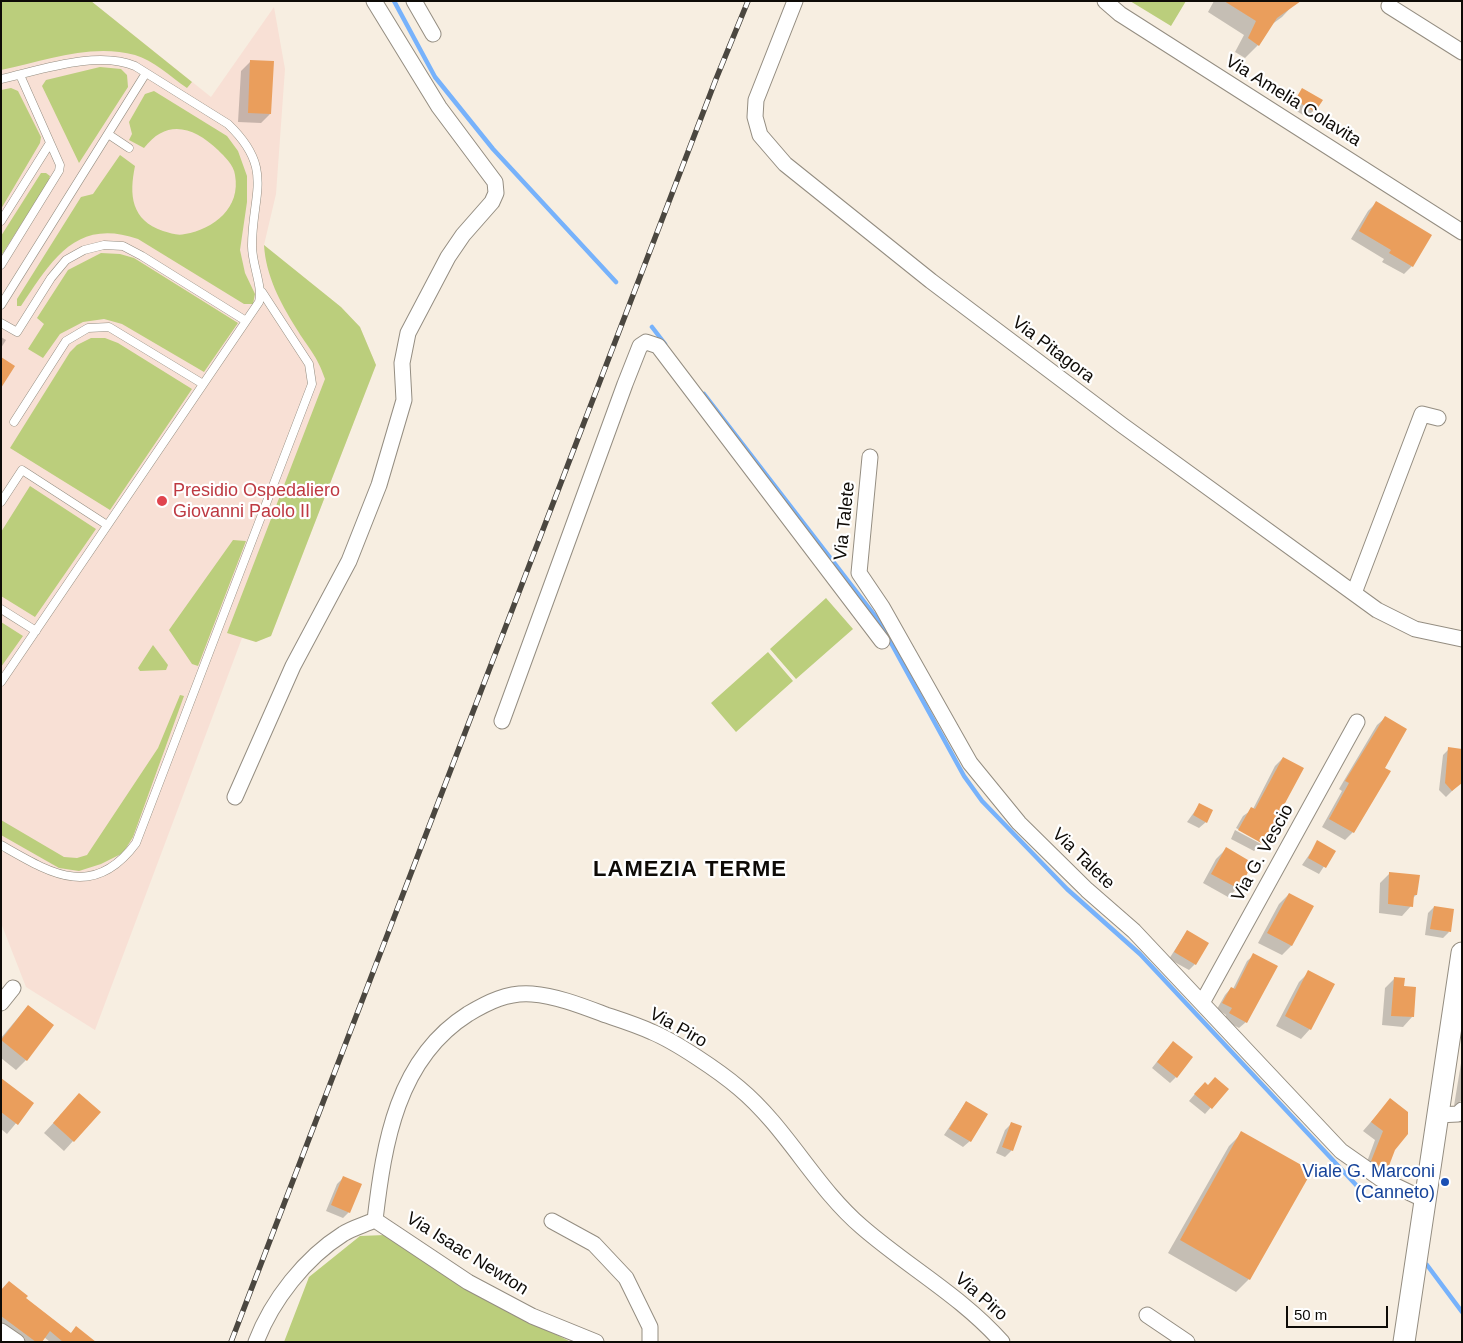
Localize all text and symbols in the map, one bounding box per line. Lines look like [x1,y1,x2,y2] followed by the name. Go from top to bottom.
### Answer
[1221,51,1365,151] street label: Via Amelia Colavita
[1007,312,1099,388] street label: Via Pitagora
[173,480,340,522] place label: Presidio Ospedaliero Giovanni Paolo II
[830,481,860,561] street label: Via Talete
[155,494,169,508] marker: Presidio Ospedaliero Giovanni Paolo II
[1227,801,1299,905] street label: Via G. Vescio
[1047,824,1119,894] street label: Via Talete
[591,857,789,883] district label: LAMEZIA TERME
[645,1003,711,1053] street label: Via Piro
[1302,1161,1435,1204] place label: Viale G. Marconi (Canneto)
[1439,1176,1451,1188] marker: Viale G. Marconi (Canneto)
[402,1208,532,1300] street label: Via Isaac Newton
[950,1268,1012,1326] street label: Via Piro
[1288,1296,1390,1328] scale bar
[1294,1306,1327,1323] text: 50 m

